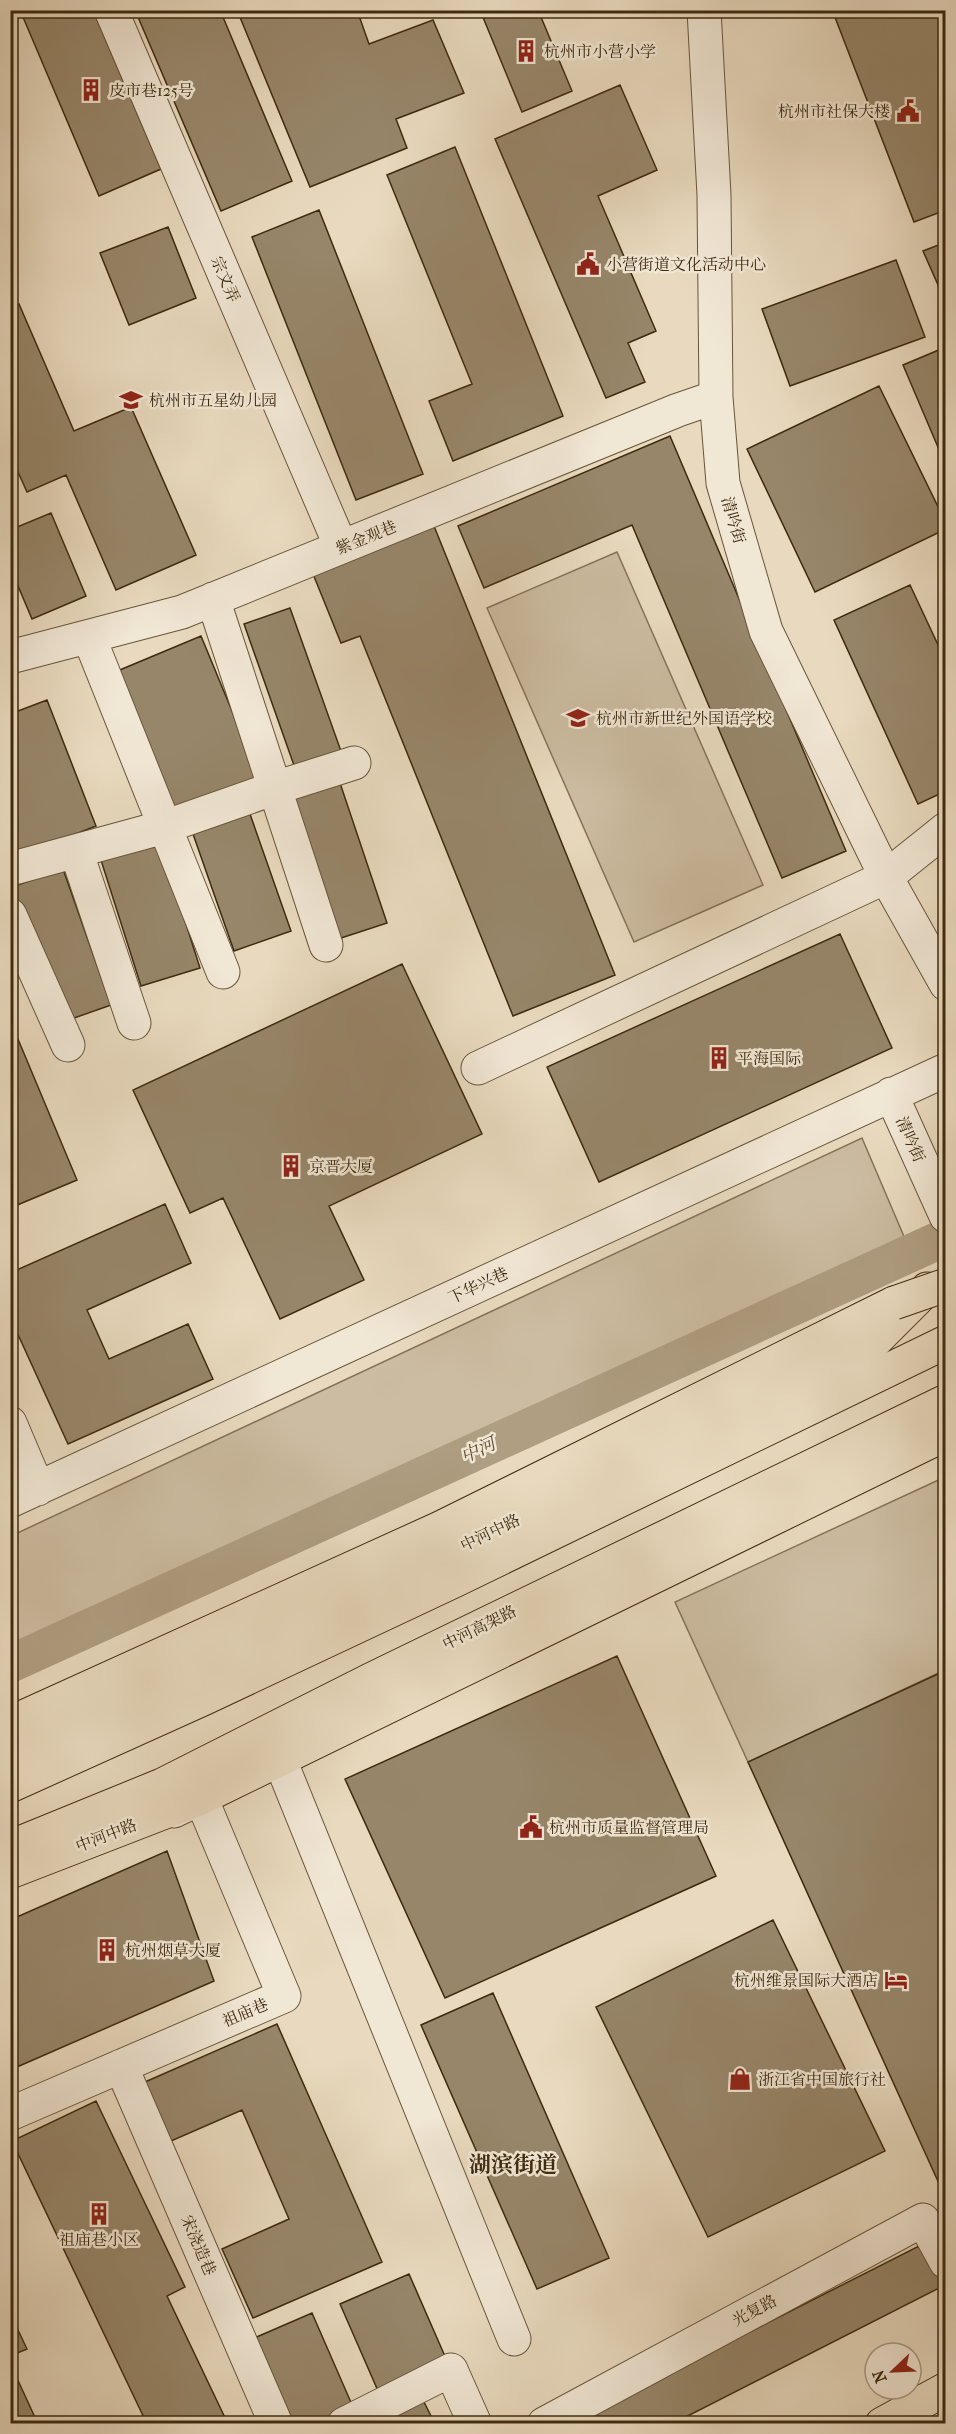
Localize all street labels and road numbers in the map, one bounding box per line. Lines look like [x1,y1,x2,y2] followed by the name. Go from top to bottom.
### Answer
[207,253,244,305] street label: 宗文弄
[718,494,749,546] street label: 清吟街
[333,517,399,558] street label: 紫金观巷
[892,1113,929,1165] street label: 清吟街
[445,1263,511,1308] street label: 下华兴巷
[457,1510,523,1555] street label: 中河中路
[439,1601,519,1654] street label: 中河高架路
[73,1815,139,1856] street label: 中河中路
[219,1994,271,2031] street label: 祖庙巷
[177,2212,220,2278] street label: 宋浇造巷
[729,2291,780,2330] street label: 光复路

